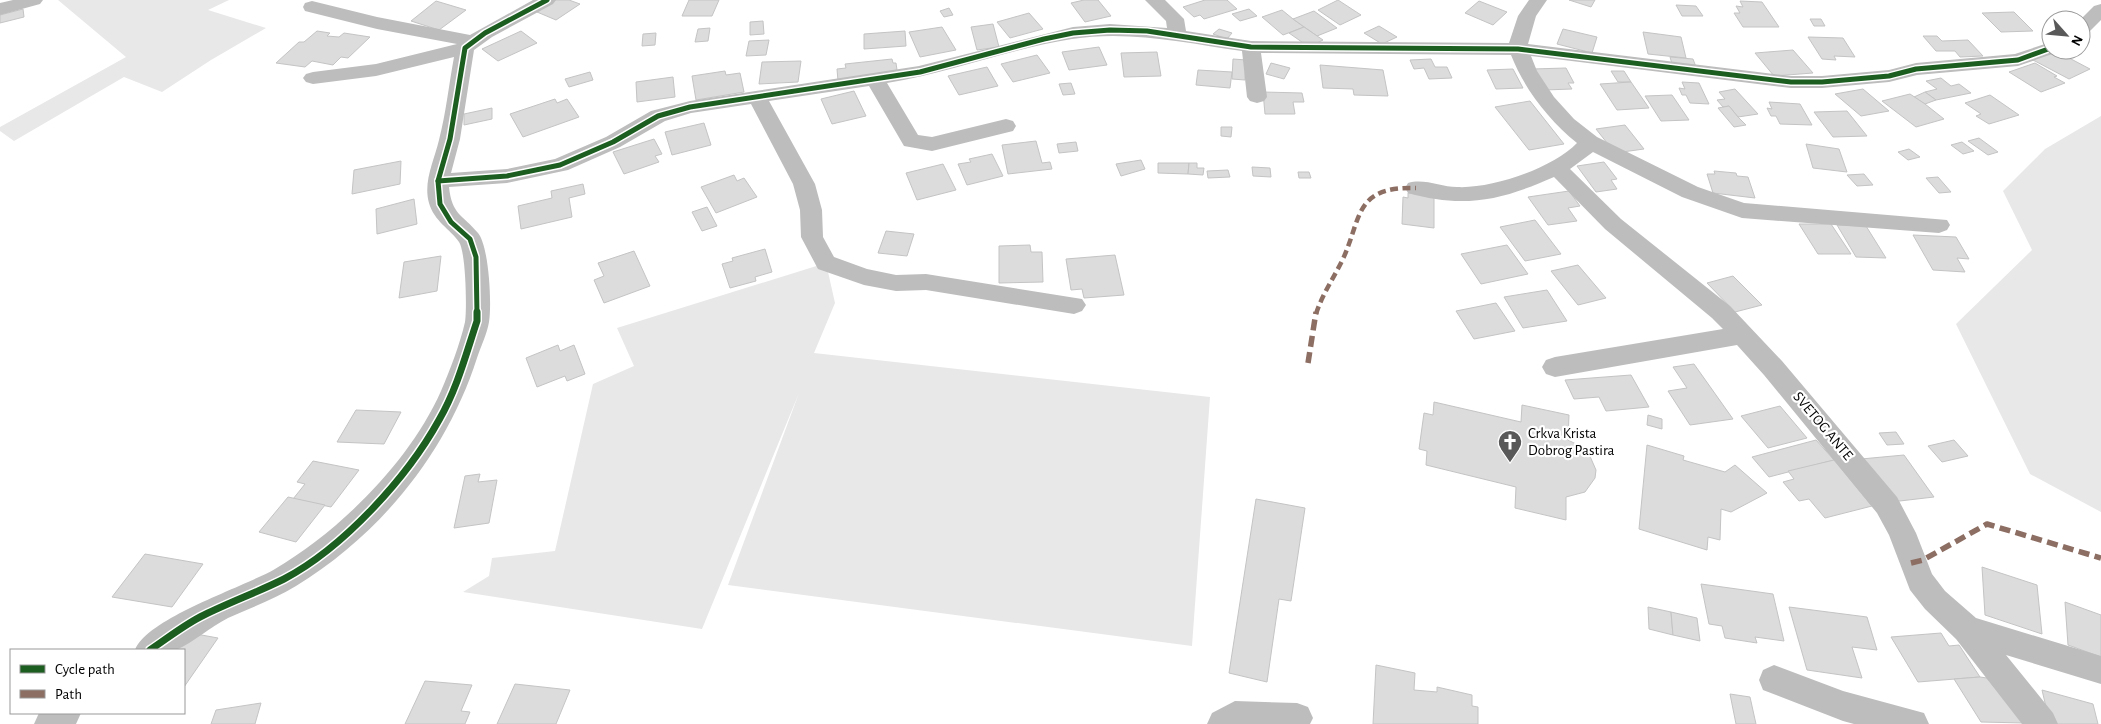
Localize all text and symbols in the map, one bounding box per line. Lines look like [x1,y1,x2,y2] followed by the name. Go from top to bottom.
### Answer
[2041,10,2091,60] north arrow
[2068,33,2085,48] text: N
[1790,389,1856,463] street label: SVETOG ANTE
[1528,426,1615,458] place label: Crkva Krista Dobrog Pastira
[1497,429,1523,463] church icon: Crkva Krista Dobrog Pastira
[10,649,185,714] legend
[55,662,115,677] text: Cycle path
[55,687,82,702] text: Path

